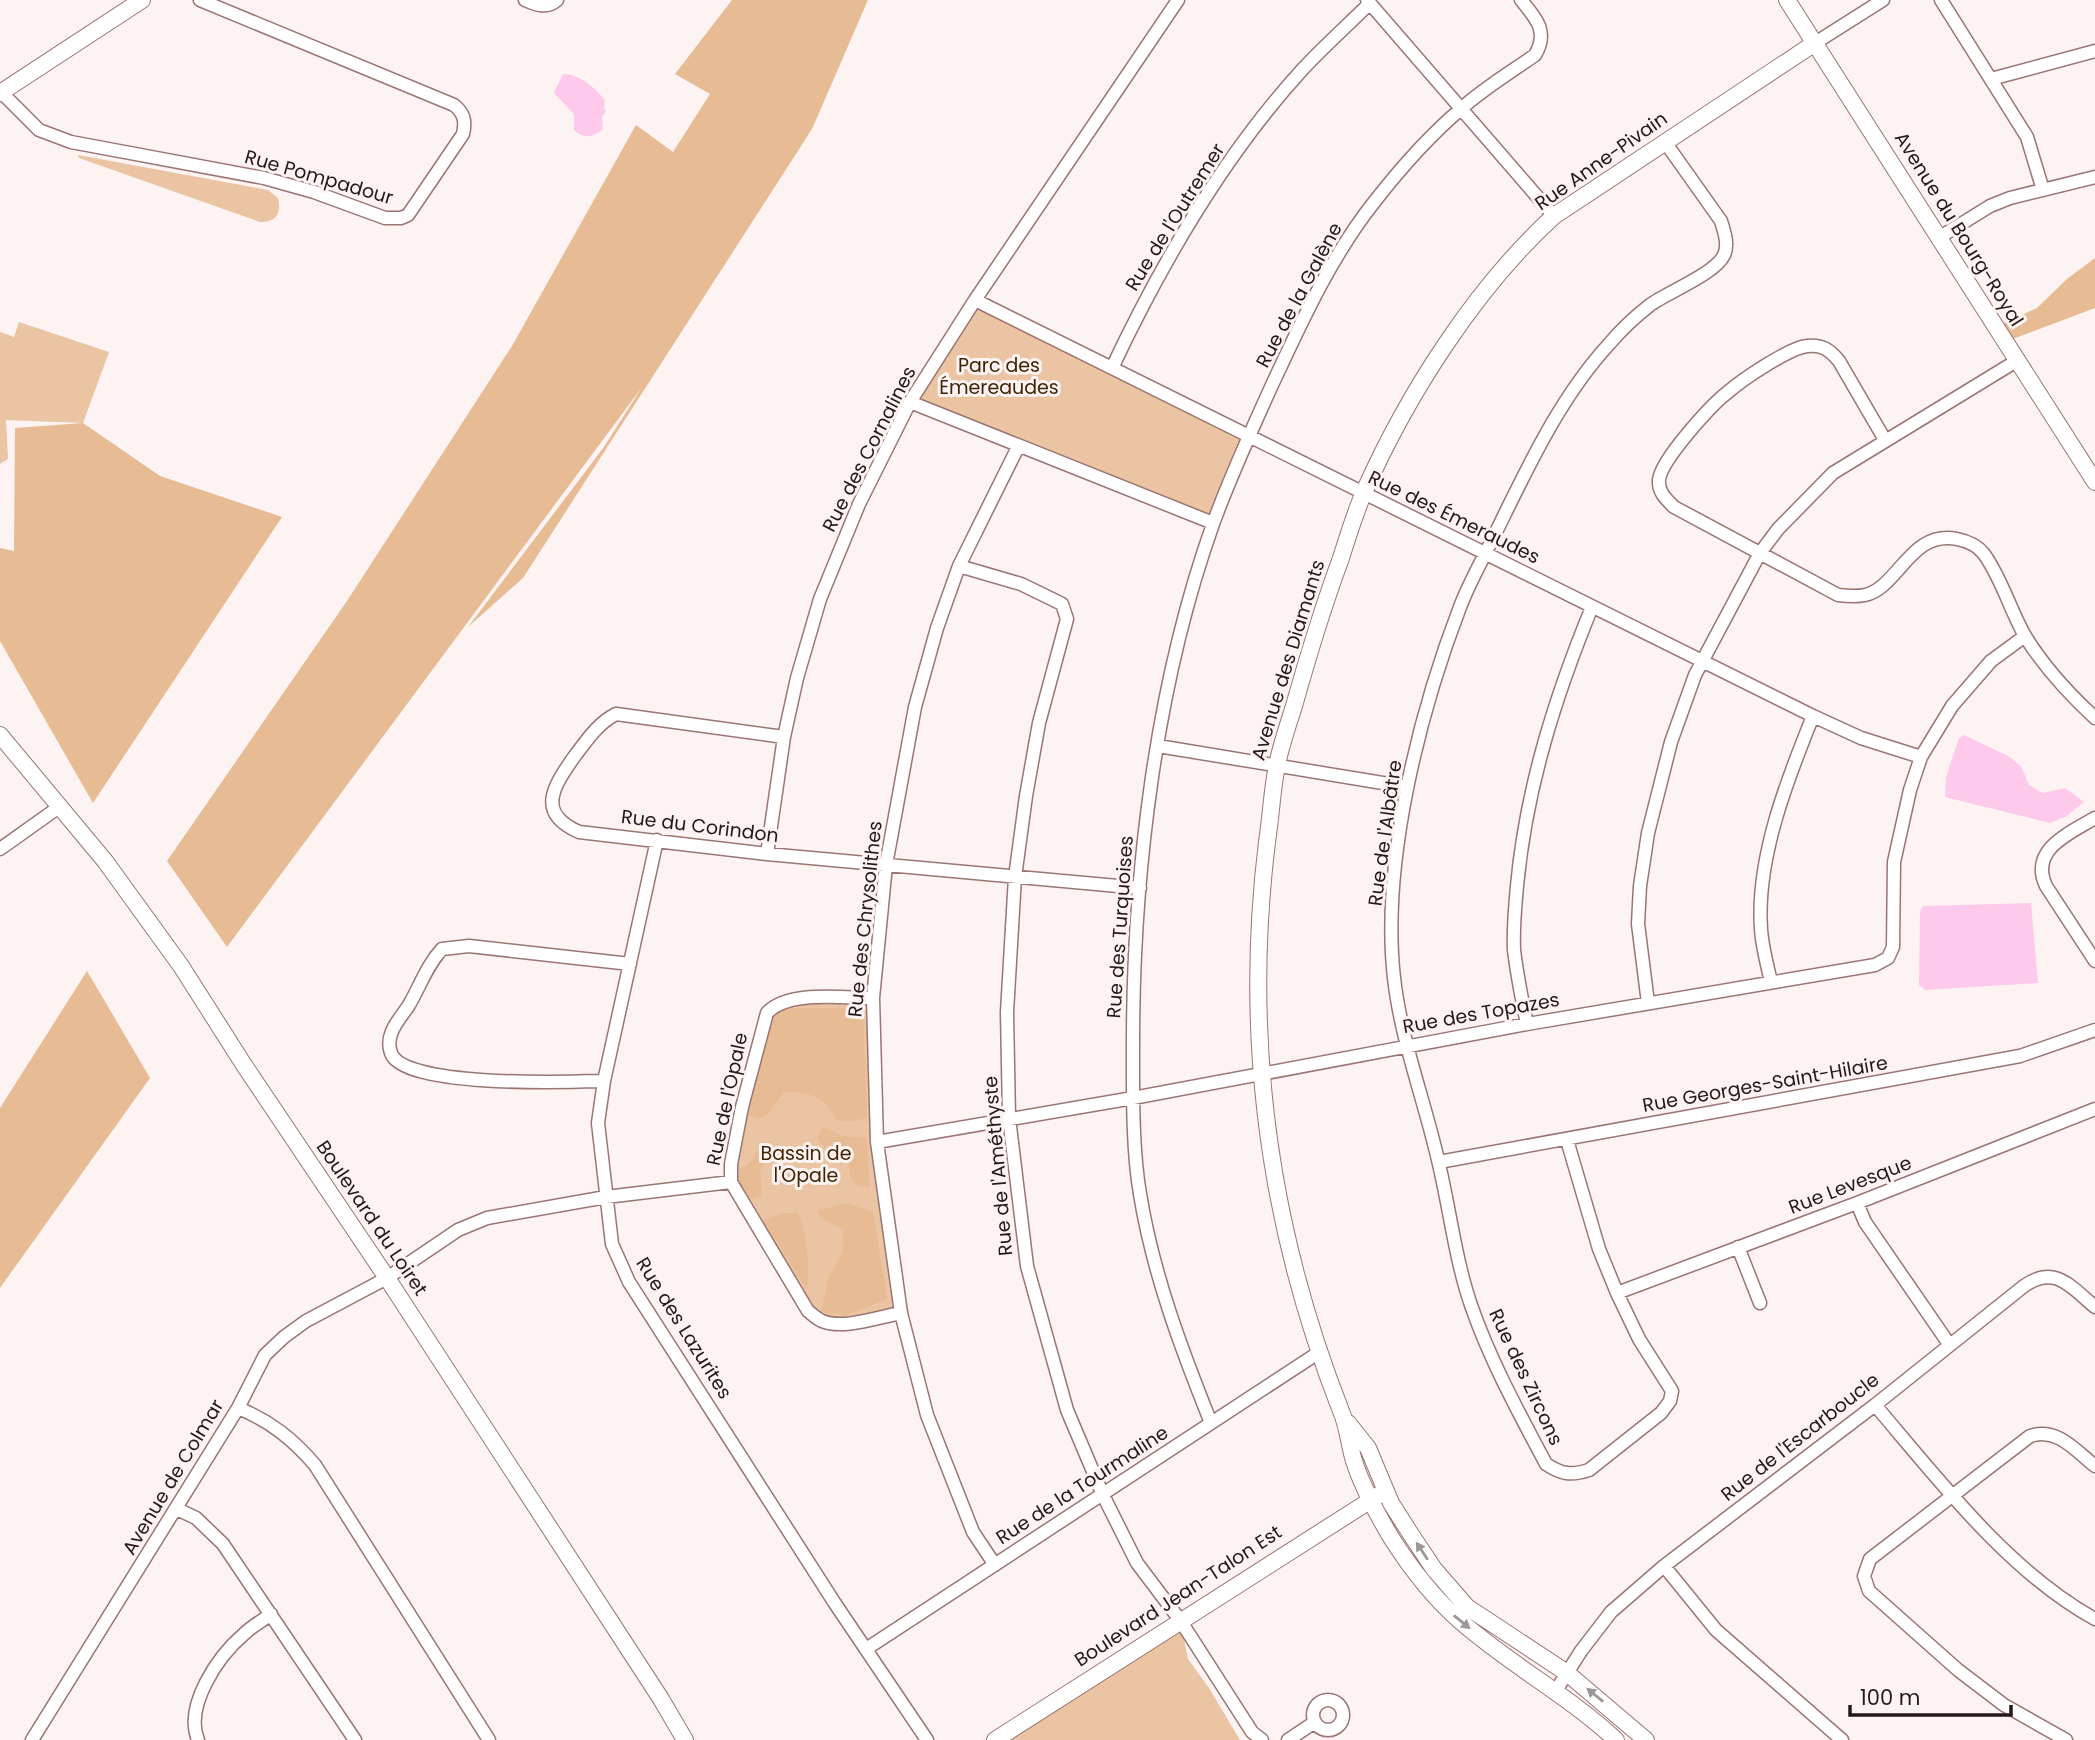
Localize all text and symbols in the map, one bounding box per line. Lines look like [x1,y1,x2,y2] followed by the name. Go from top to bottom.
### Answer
[1529,105,1673,217] street label: Rue Anne-Pivain
[1888,127,2030,331] street label: Avenue du Bourg-Royal
[1119,138,1231,296] street label: Rue de l'Outremer
[242,143,396,211] street label: Rue Pompadour
[1249,218,1349,372] street label: Rue de la Galène
[939,352,1059,401] park label: Parc des Émereaudes
[816,362,922,536] street label: Rue des Cornalines
[1364,464,1544,570] street label: Rue des Émeraudes
[1245,556,1331,764] street label: Avenue des Diamants
[1361,758,1409,908] street label: Rue de l'Albâtre
[620,803,780,849] street label: Rue du Corindon
[841,820,889,1018] street label: Rue des Chrysolithes
[1100,835,1140,1019] street label: Rue des Turquoises
[1401,986,1561,1040] street label: Rue des Topazes
[700,1030,754,1168] street label: Rue de l'Opale
[1640,1049,1890,1119] street label: Rue Georges-Saint-Hilaire
[977,1075,1019,1257] street label: Rue de l'Améthyste
[310,1135,434,1301] street label: Boulevard du Loiret
[761,1140,851,1189] park label: Bassin de l'Opale
[1785,1149,1915,1221] street label: Rue Levesque
[630,1252,738,1404] street label: Rue des Lazurites
[1482,1304,1570,1450] street label: Rue des Zircons
[1715,1367,1885,1507] street label: Rue de l'Escarboucle
[116,1394,230,1560] street label: Avenue de Colmar
[991,1419,1173,1551] street label: Rue de la Tourmaline
[1069,1519,1287,1673] street label: Boulevard Jean-Talon Est
[1415,1541,1428,1561] one-way arrow
[1453,1615,1471,1630] one-way arrow
[1850,1674,2011,1718] scale bar
[1860,1683,1920,1712] text: 100 m
[1586,1688,1604,1703] one-way arrow

